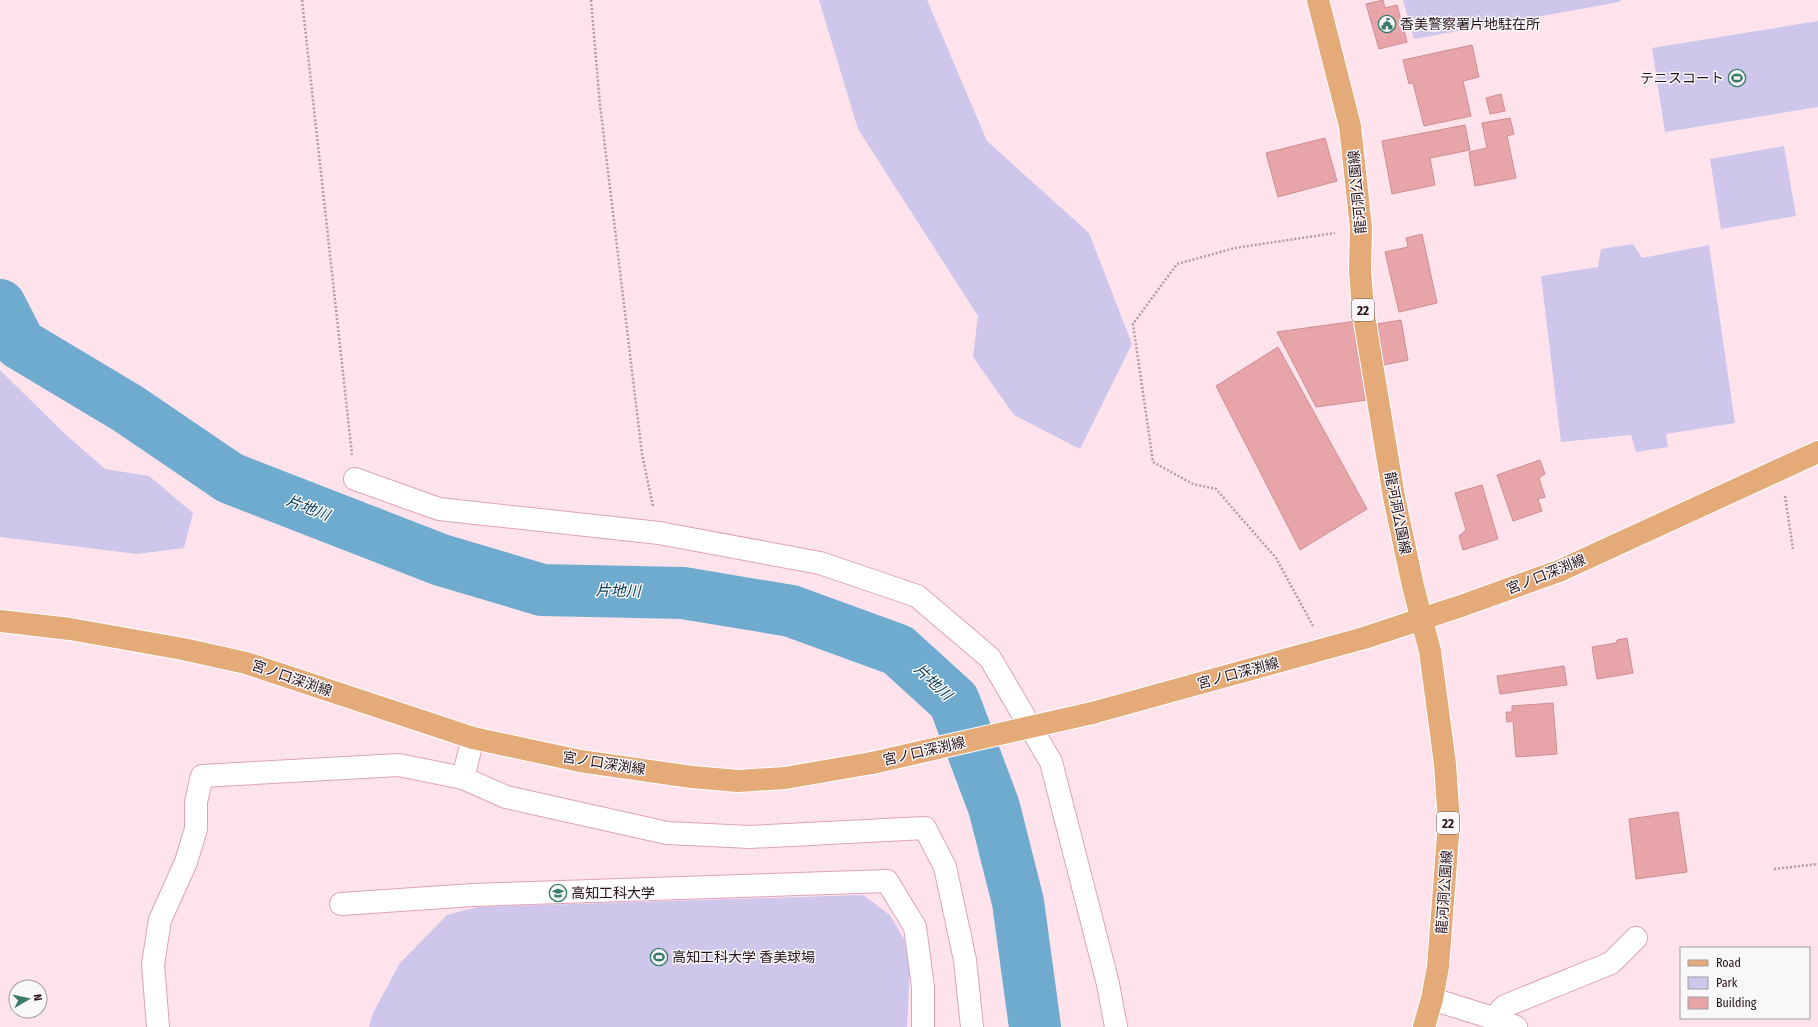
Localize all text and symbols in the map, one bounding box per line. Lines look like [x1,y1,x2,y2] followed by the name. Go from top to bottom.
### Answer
[1377,14,1397,34] public building icon: 香美警察署片地駐在所
[1400,16,1540,33] place label: 香美警察署片地駐在所
[1727,68,1747,88] sports icon: テニスコート
[1640,70,1724,87] place label: テニスコート
[1345,149,1370,235] street label: 龍河洞公園線
[1352,299,1374,321] road number: 22
[1381,470,1414,556] street label: 龍河洞公園線
[284,492,334,525] water label: 片地川
[1504,551,1588,598] street label: 宮ノ口深渕線
[595,582,643,600] water label: 片地川
[1195,654,1281,693] street label: 宮ノ口深渕線
[249,657,334,700] street label: 宮ノ口深渕線
[910,660,957,705] water label: 片地川
[881,734,967,769] street label: 宮ノ口深渕線
[561,749,647,778] street label: 宮ノ口深渕線
[1437,812,1459,834] road number: 22
[1433,850,1456,935] street label: 龍河洞公園線
[548,883,568,903] school or university icon: 高知工科大学
[571,885,655,902] place label: 高知工科大学
[649,947,669,967] sports icon: 高知工科大学 香美球場
[1680,947,1810,1019] legend
[672,949,815,966] place label: 高知工科大学 香美球場
[1716,956,1741,970] text: Road
[1716,976,1738,990] text: Park
[8,979,48,1019] north arrow
[30,993,44,1002] text: N
[1716,996,1757,1010] text: Building

